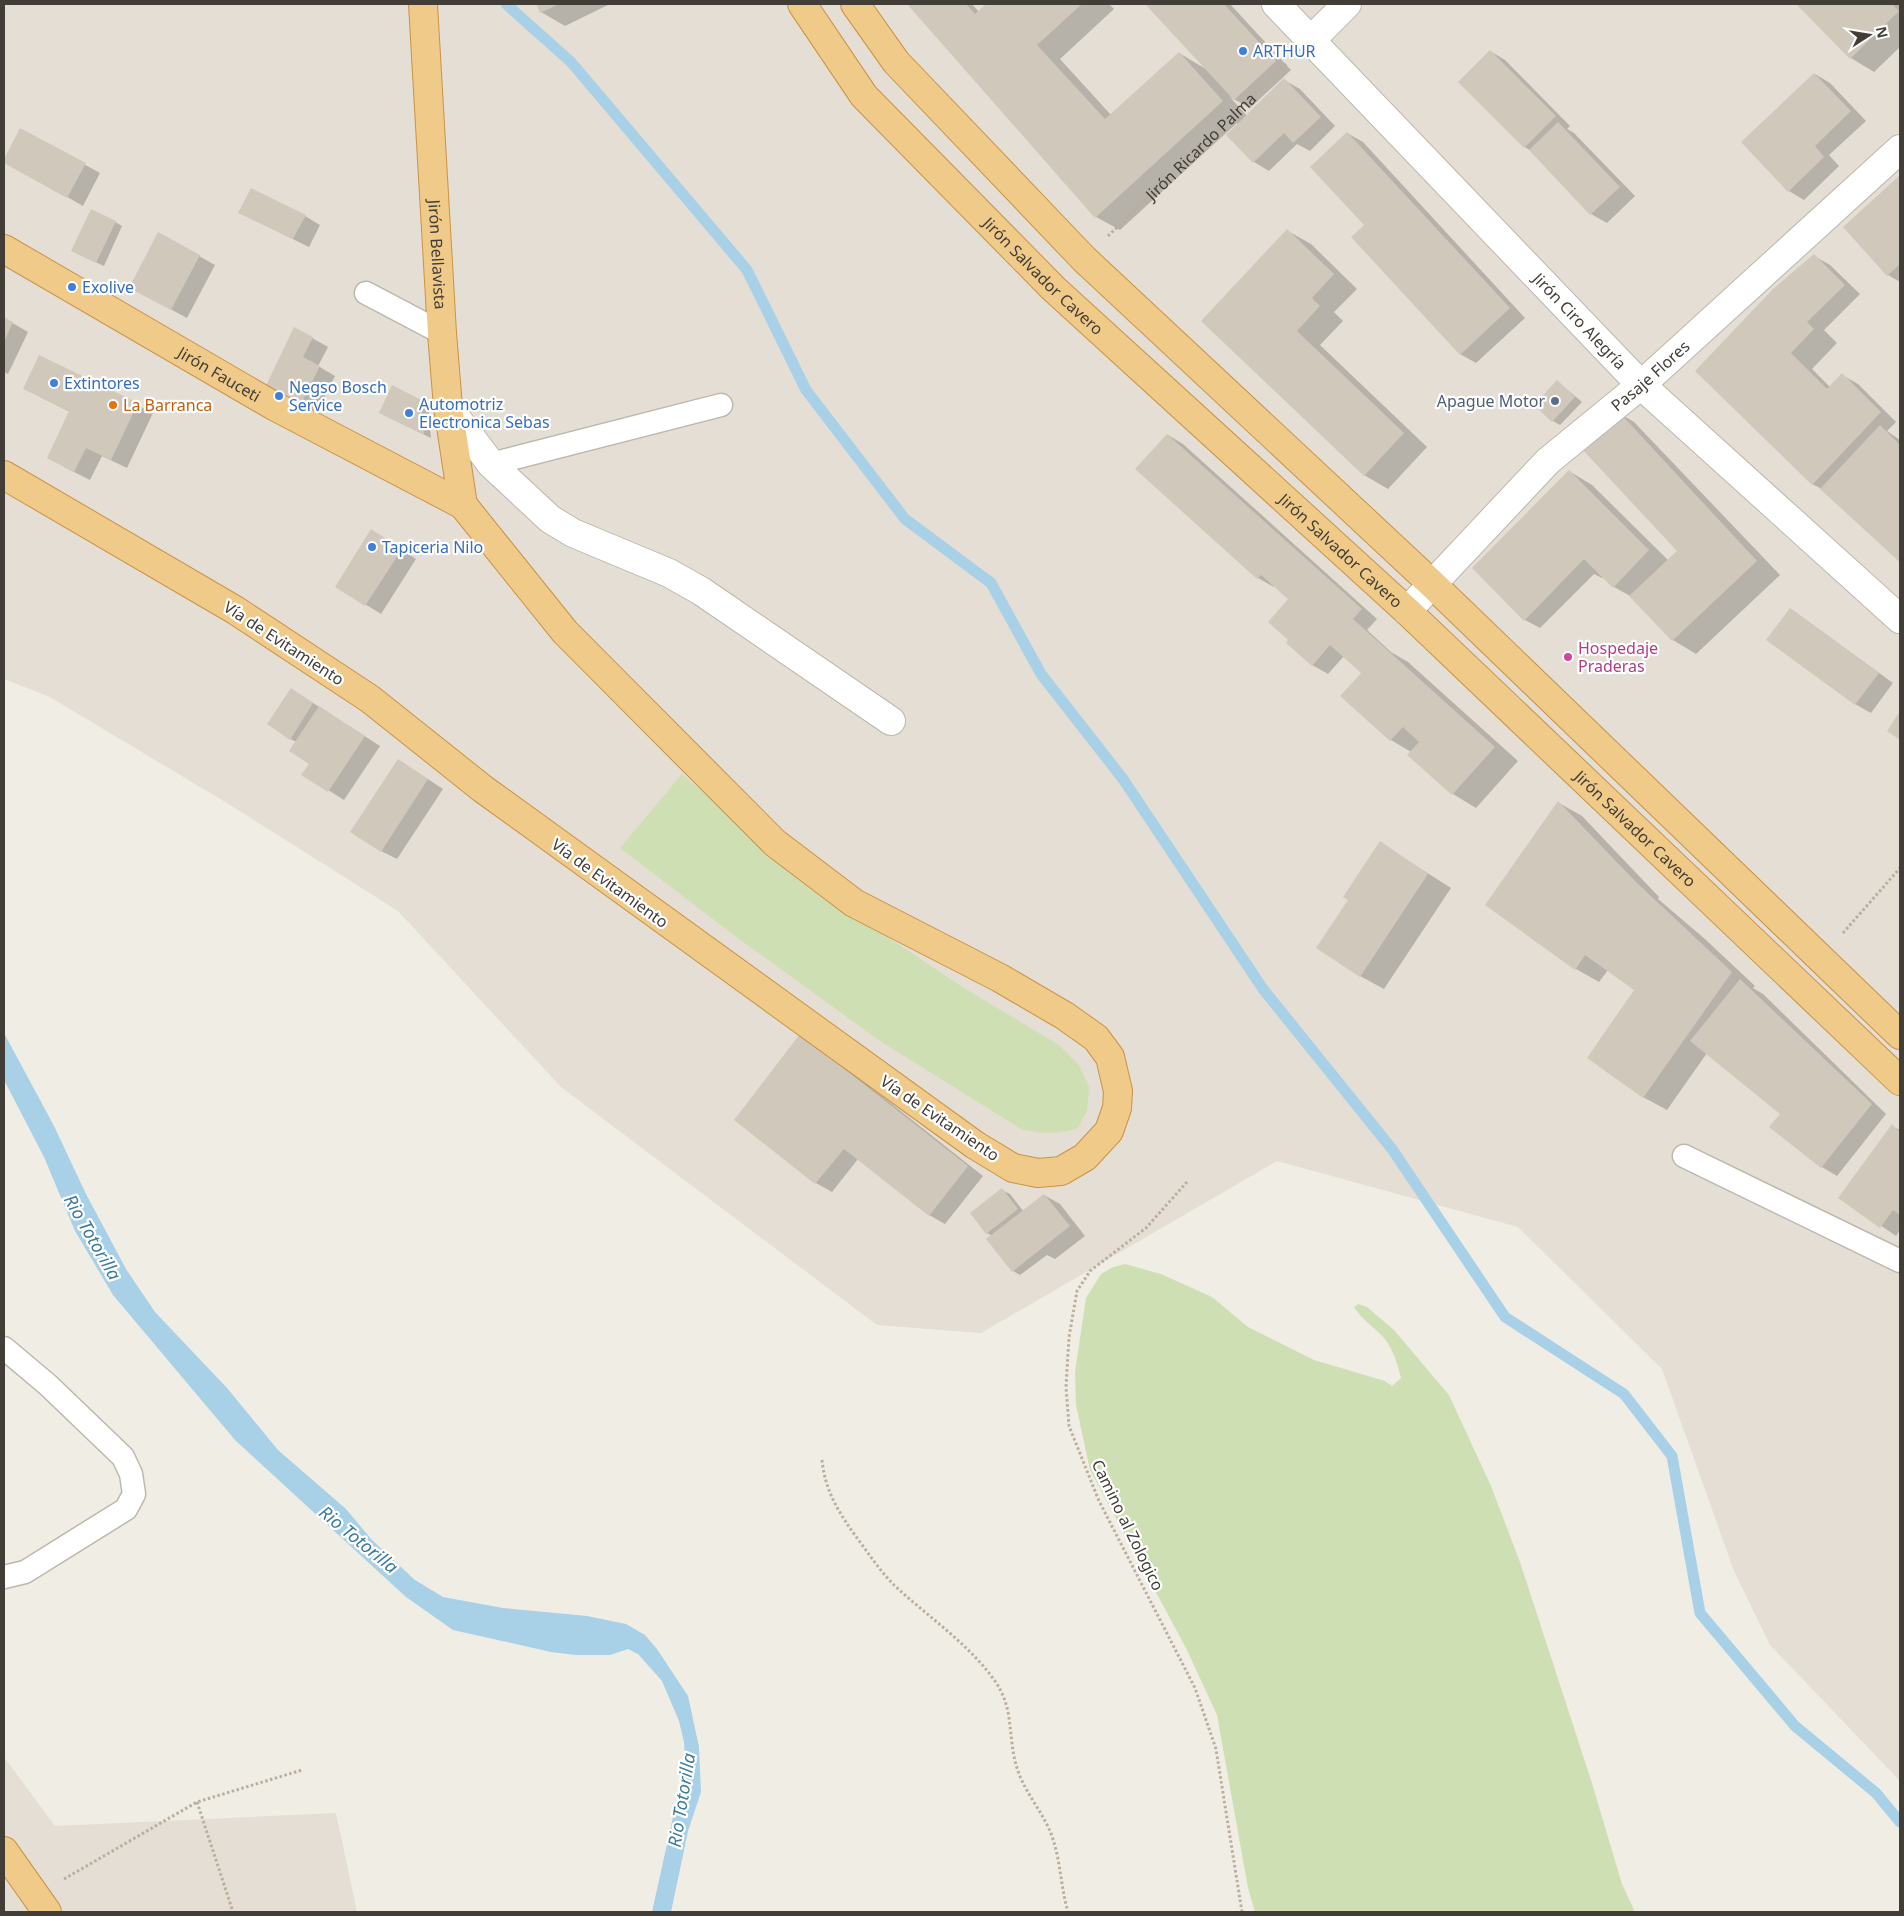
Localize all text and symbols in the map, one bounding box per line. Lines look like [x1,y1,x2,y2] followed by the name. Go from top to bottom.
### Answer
[1844,10,1894,60] north arrow
[1872,25,1893,40] text: N
[1253,40,1316,62] place label: ARTHUR
[1237,45,1249,57] marker: ARTHUR
[1139,88,1261,206] street label: Jirón Ricardo Palma
[423,197,452,310] street label: Jirón Bellavista
[977,211,1108,340] street label: Jirón Salvador Cavero
[1527,266,1631,374] street label: Jirón Ciro Alegría
[82,276,134,298] place label: Exolive
[66,281,78,293] marker: Exolive
[1606,335,1694,416] street label: Pasaje Flores
[172,340,265,407] street label: Jirón Fauceti
[64,372,140,394] place label: Extintores
[289,376,387,416] place label: Negso Bosch Service
[48,377,60,389] marker: Extintores
[273,390,285,402] marker: Negso Bosch Service
[1437,390,1545,412] place label: Apague Motor
[419,393,550,433] place label: Automotriz Electronica Sebas
[123,394,212,416] place label: La Barranca
[1549,395,1561,407] marker: Apague Motor
[107,399,119,411] marker: La Barranca
[403,407,415,419] marker: Automotriz Electronica Sebas
[1273,487,1407,613] street label: Jirón Salvador Cavero
[382,536,483,558] place label: Tapiceria Nilo
[366,541,378,553] marker: Tapiceria Nilo
[220,596,348,690] street label: Vía de Evitamiento
[1578,637,1658,677] place label: Hospedaje Praderas
[1562,651,1574,663] marker: Hospedaje Praderas
[1568,764,1701,892] street label: Jirón Salvador Cavero
[547,833,673,933] street label: Vía de Evitamiento
[876,1070,1004,1166] street label: Vía de Evitamiento
[59,1190,127,1284] water label: Rio Totorilla
[1087,1456,1169,1594] street label: Camino al Zologico
[314,1500,404,1578] water label: Rio Totorilla
[662,1751,700,1849] water label: Rio Totorilla

